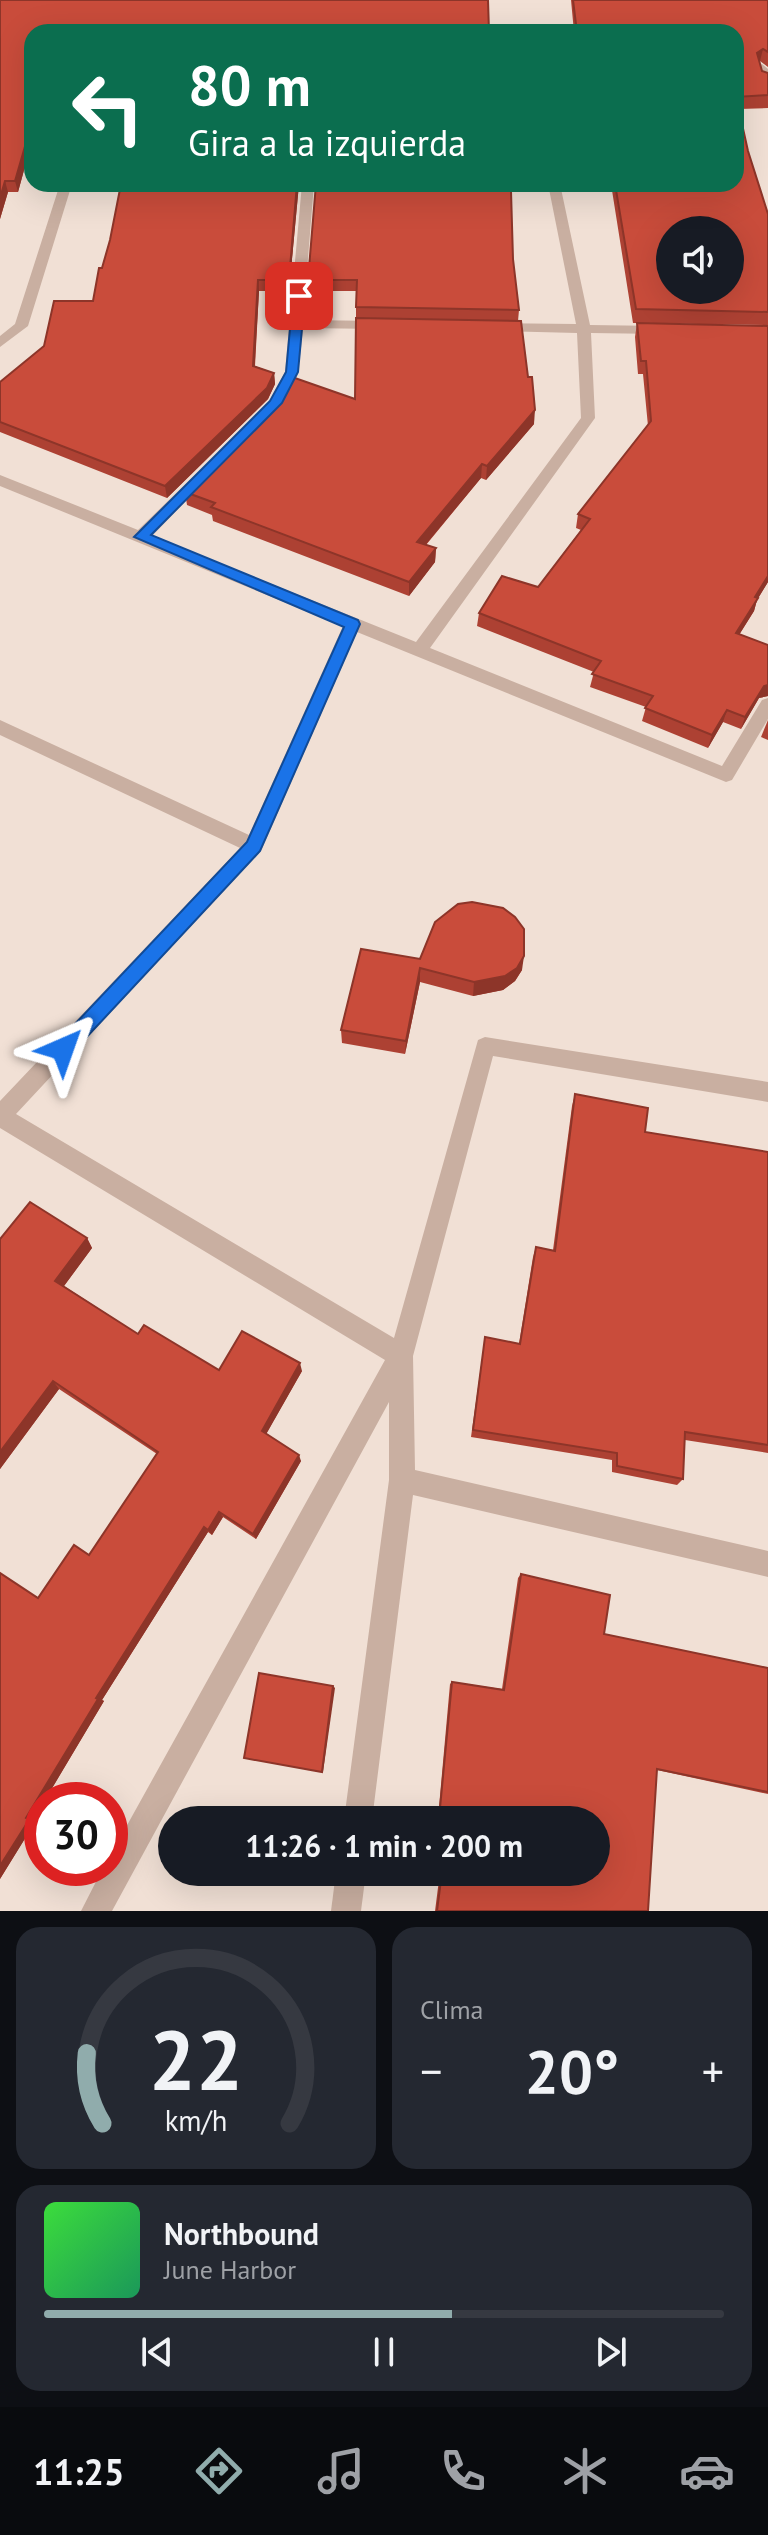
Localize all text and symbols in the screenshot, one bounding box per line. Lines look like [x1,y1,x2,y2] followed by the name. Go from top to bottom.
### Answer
[188,49,311,121] text: 80 m
[56,56,160,160] icon: left
[188,119,466,166] text: Gira a la izquierda
[656,216,744,304] map controls
[656,216,744,304] button: sound
[265,262,333,330] pin
[277,274,321,318] icon: arrive
[21,1007,105,1091] position arrow
[24,1782,128,1886] speed limit sign: 30
[245,1826,523,1865] text: 11:26 · 1 min · 200 m
[420,1993,483,2026] text: Clima
[149,2005,243,2113] text: 22
[525,2032,619,2110] text: 20°
[420,2042,442,2099] text: −
[702,2042,724,2099] text: +
[165,2102,227,2139] text: km/h
[164,2214,319,2253] text: Northbound
[164,2253,296,2286] text: June Harbor
[135,2330,179,2374] icon: previous
[362,2330,406,2374] icon: pause
[589,2330,633,2374] icon: next
[191,2443,247,2499] icon: directions
[313,2443,369,2499] icon: music
[435,2443,491,2499] icon: phone
[557,2443,613,2499] icon: climate
[679,2443,735,2499] icon: car
[33,2448,124,2495] text: 11:25

